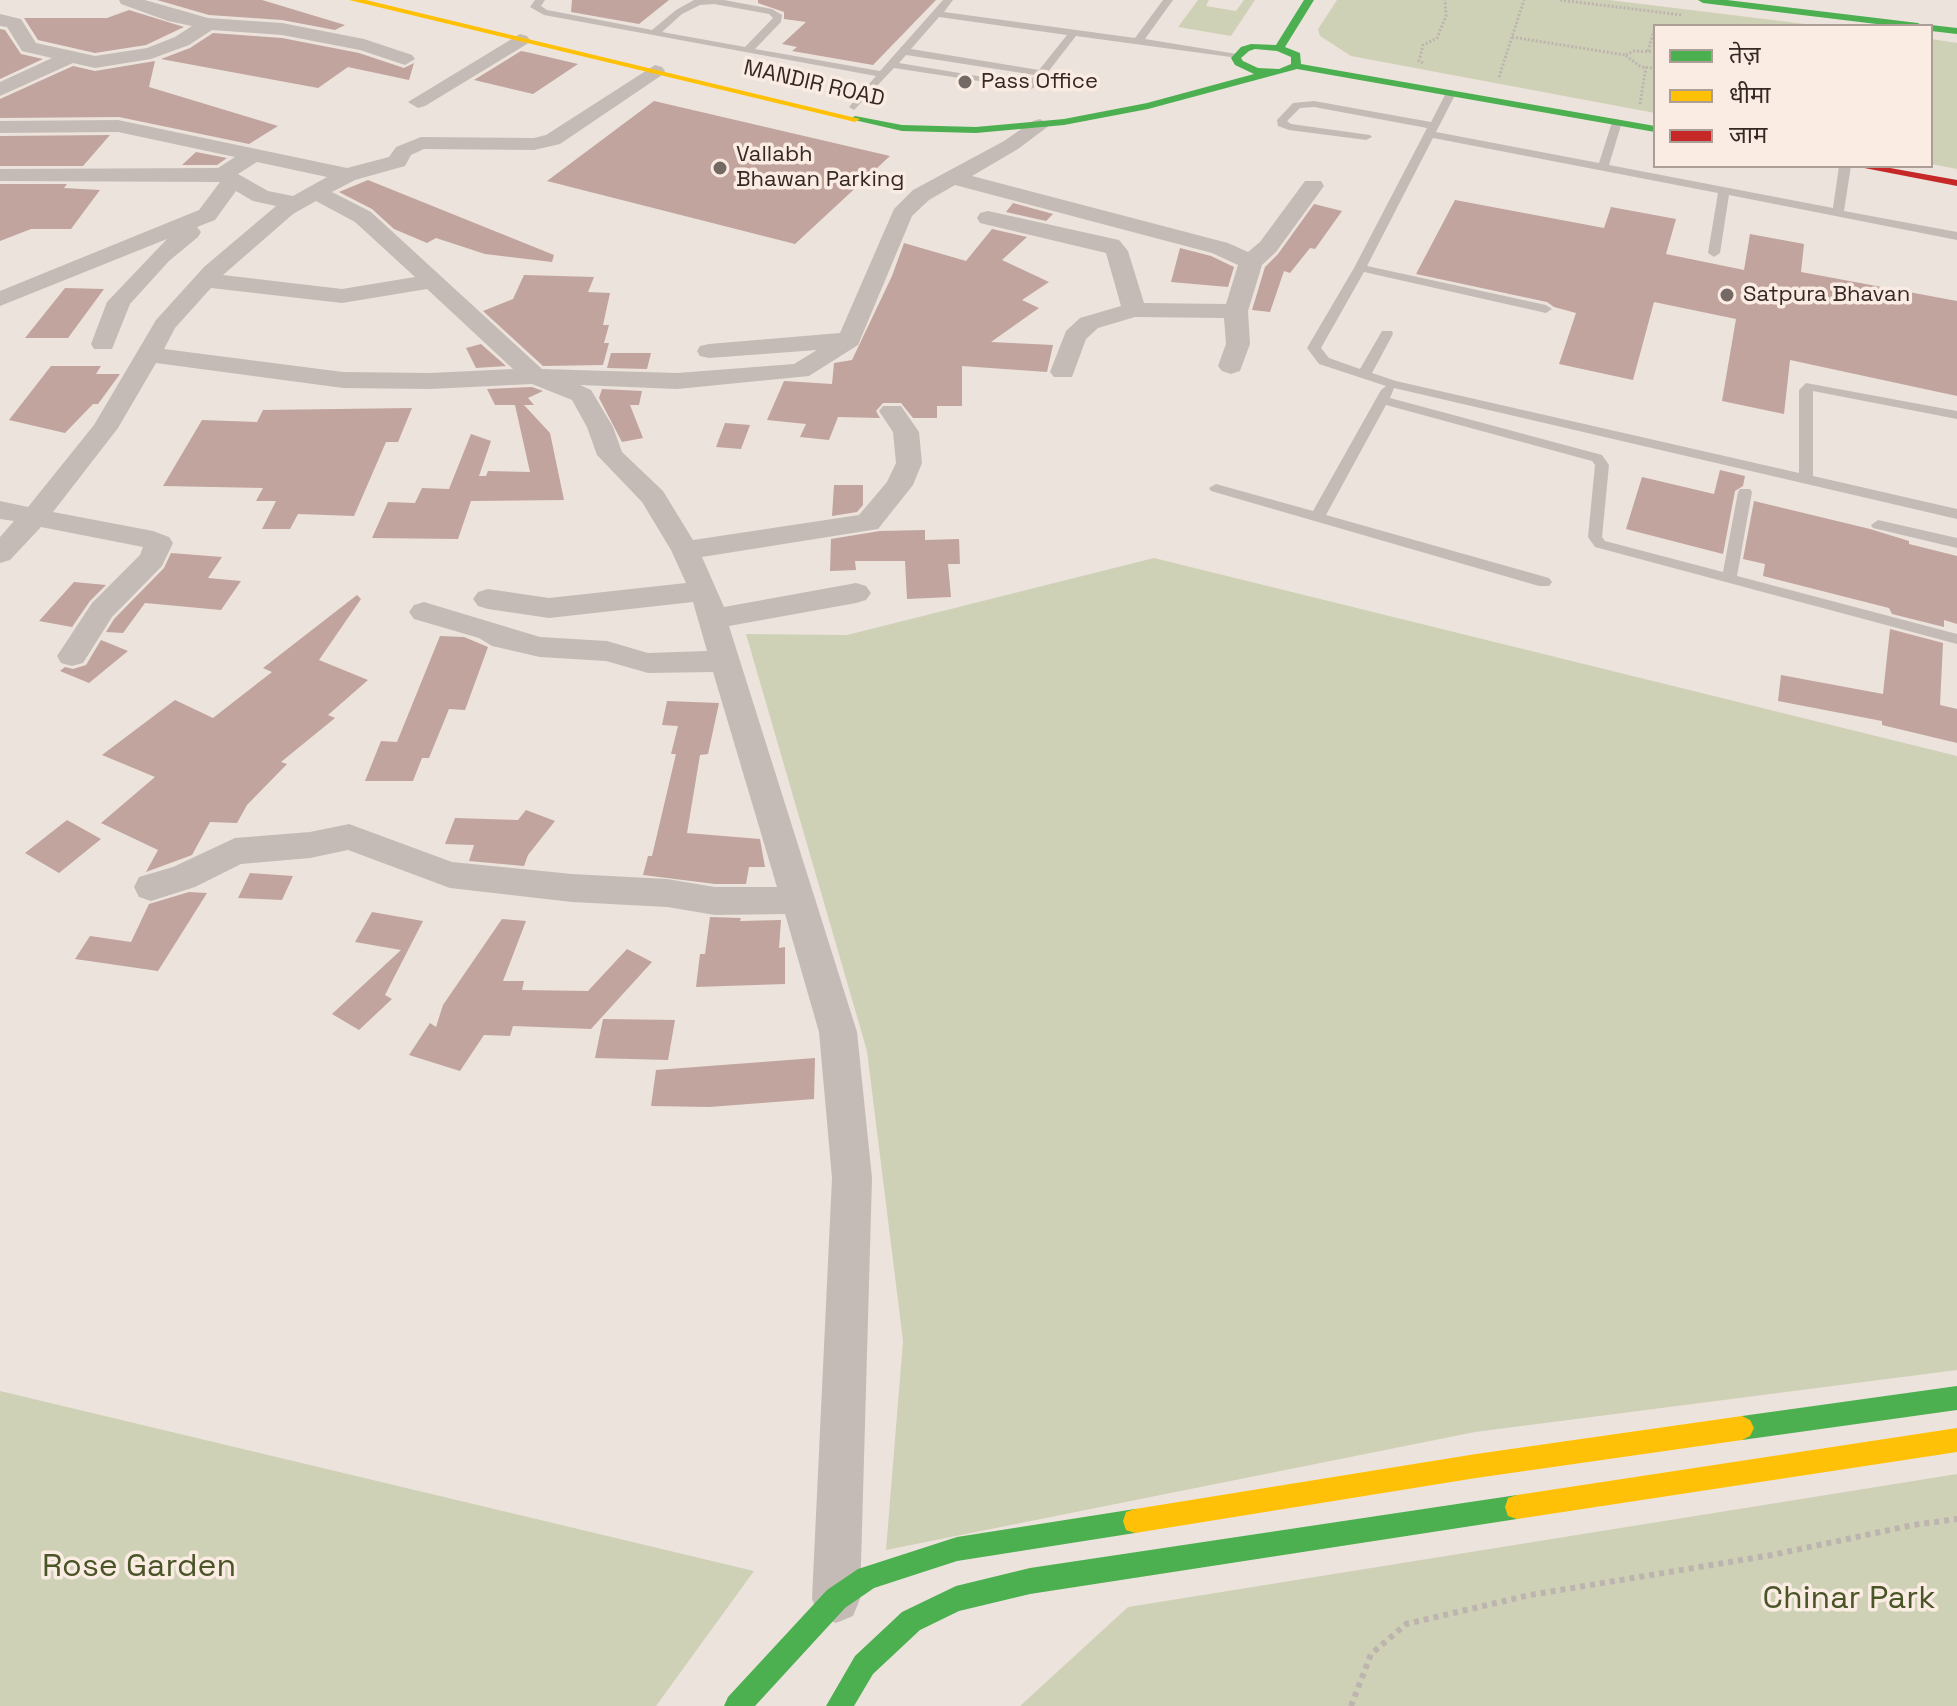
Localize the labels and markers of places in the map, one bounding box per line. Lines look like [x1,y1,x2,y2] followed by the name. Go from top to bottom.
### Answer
[981,69,1098,95] place label: Pass Office
[956,73,974,91] marker: Pass Office
[736,142,904,194] place label: Vallabh Bhawan Parking
[711,159,729,177] marker: Vallabh Bhawan Parking
[1743,282,1910,308] place label: Satpura Bhavan
[1718,286,1736,304] marker: Satpura Bhavan

